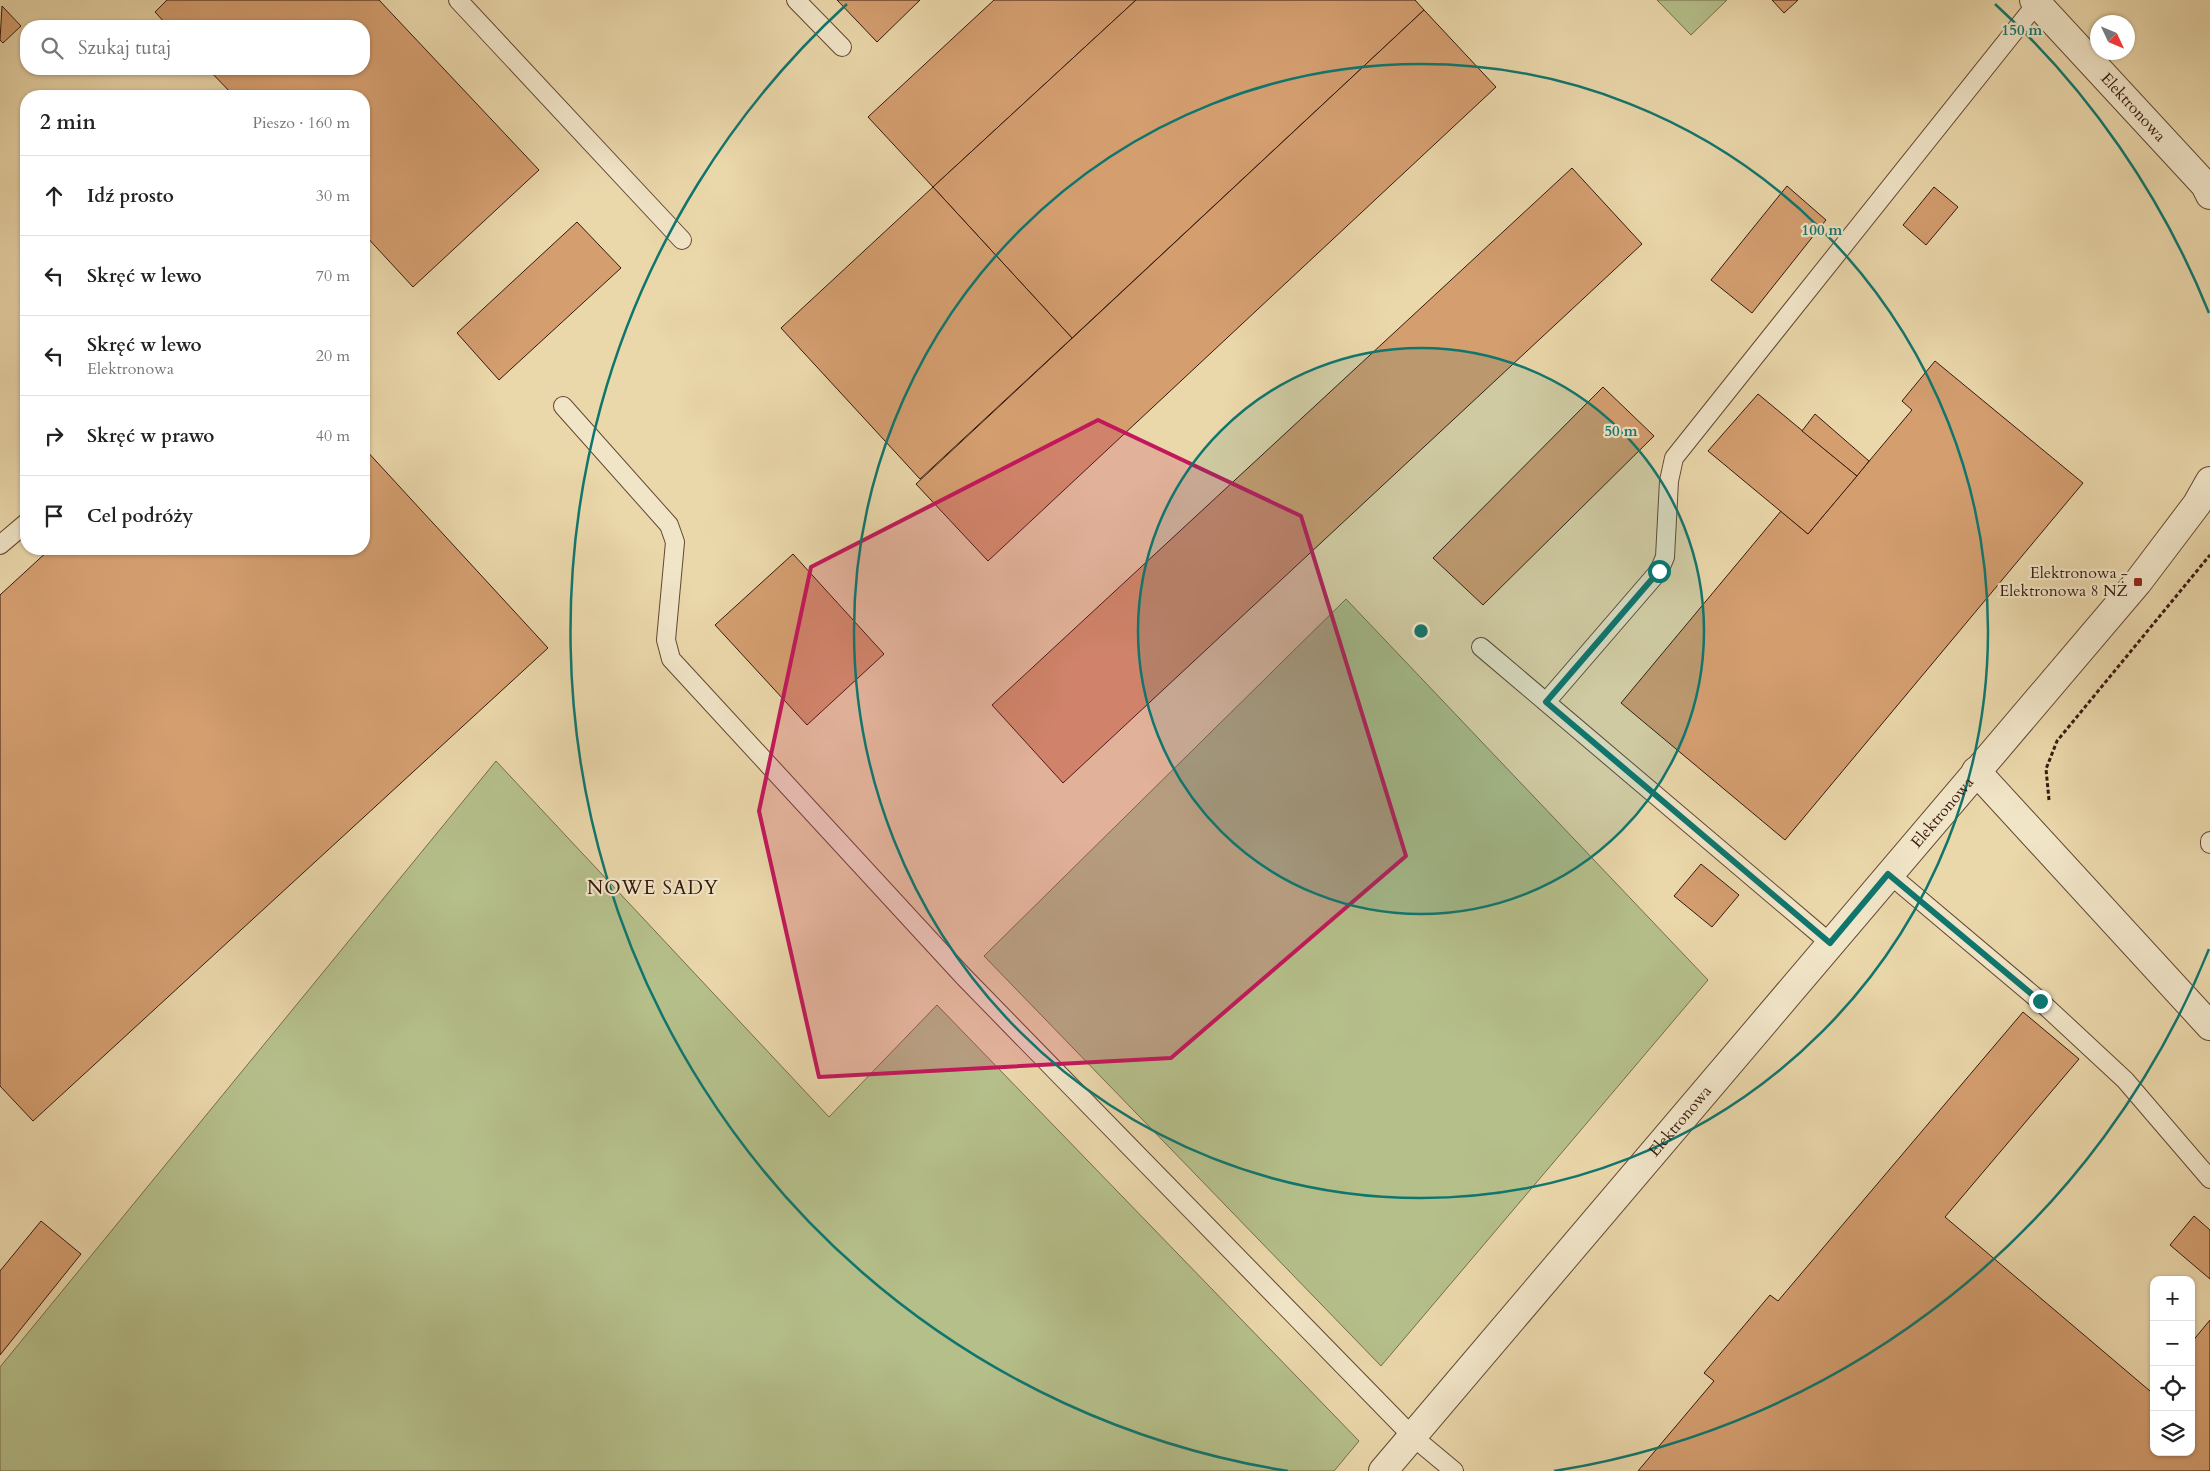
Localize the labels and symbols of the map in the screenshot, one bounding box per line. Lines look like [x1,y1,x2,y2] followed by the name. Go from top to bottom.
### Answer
[2090,15,2135,60] north arrow
[2002,20,2043,40] text: 150 m
[2096,68,2171,147] street label: Elektronowa
[1802,220,1843,240] text: 100 m
[1604,421,1638,441] text: 50 m
[1648,560,1671,583] route start
[1999,562,2128,602] place label: Elektronowa - Elektronowa 8 NŻ
[2132,576,2144,588] marker: Elektronowa - Elektronowa 8 NŻ
[1412,622,1430,640] centre of rings
[1906,772,1979,853] street label: Elektronowa
[587,875,719,901] district label: NOWE SADY
[2029,990,2052,1013] route end
[1644,1081,1717,1161] street label: Elektronowa

